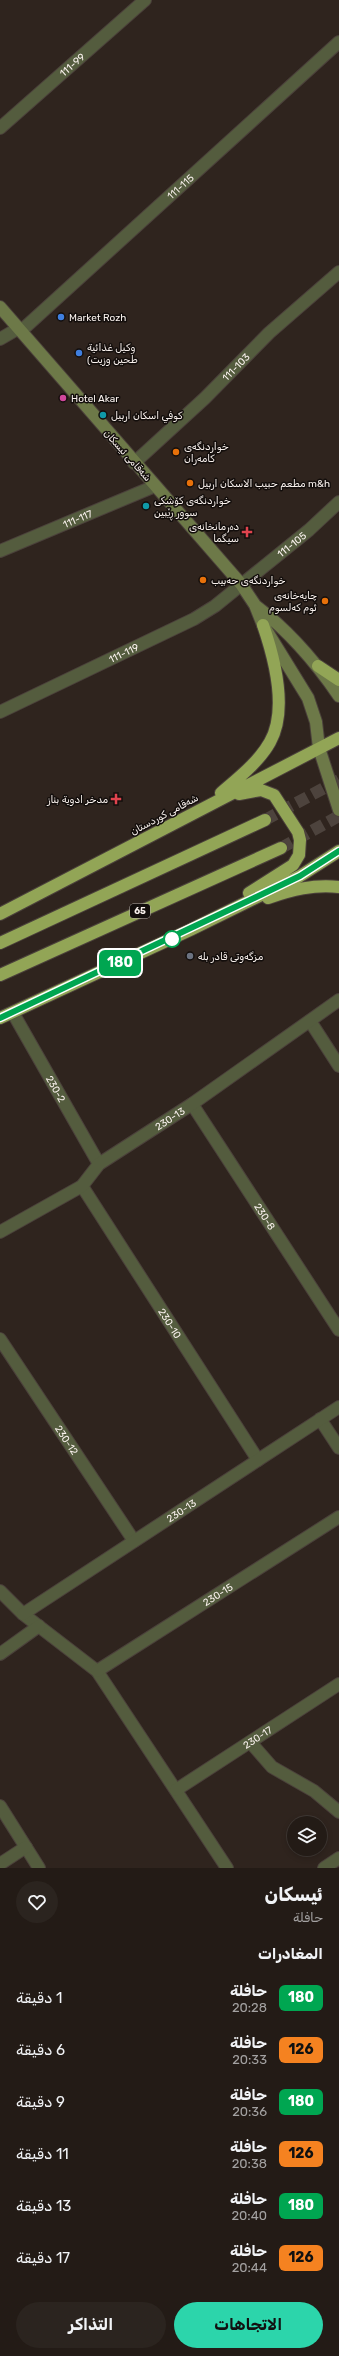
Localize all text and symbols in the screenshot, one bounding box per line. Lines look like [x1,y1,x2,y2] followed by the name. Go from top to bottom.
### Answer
[58,51,88,79] street label: 111-99
[165,172,197,202] street label: 111-115
[56,312,66,322] marker: Market Rozh
[69,312,126,324] place label: Market Rozh
[87,342,138,366] place label: وكيل غذائية (طحين وزيت
[74,348,84,358] marker: وكيل غذائية (طحين وزيت
[220,351,253,384] street label: 111-103
[58,393,68,403] marker: Hotel Akar
[71,393,119,405] place label: Hotel Akar
[98,410,108,420] marker: كوفي اسكان اربيل
[111,410,183,424] place label: كوفي اسكان اربيل
[101,427,154,484] street label: شەقامی ئیسکان
[184,441,229,465] place label: خواردنگەی کامەران
[171,447,181,457] marker: خواردنگەی کامەران
[185,478,195,488] marker: مطعم حبيب الاسكان اربيل m&h
[198,478,330,490] place label: مطعم حبيب الاسكان اربيل m&h
[154,495,231,521] place label: خواردنگەی کۆشکی سوور ڕێبین
[141,501,151,511] marker: خواردنگەی کۆشکی سوور ڕێبین
[61,508,94,531] street label: 111-117
[189,521,239,545] place label: دەرمانخانەی سیگما
[242,527,252,537] marker: دەرمانخانەی سیگما
[275,530,309,560] street label: 111-105
[198,575,208,585] marker: خواردنگەی حەبیب
[211,575,286,587] place label: خواردنگەی حەبیب
[269,590,317,614] place label: چایەخانەی ئوم کەلسوم
[320,596,330,606] marker: چایەخانەی ئوم کەلسوم
[107,641,141,666] street label: 111-119
[129,792,200,838] street label: شەقامی کوردستان
[46,794,108,806] place label: مدخر ادوية بناز
[111,794,121,804] marker: مدخر ادوية بناز
[130,904,150,918] road number: 65
[163,930,181,948] unlabelled marker
[97,950,143,976] line badge: 180
[185,951,195,961] marker: مزگەوتی قادر بلە
[198,951,264,963] place label: مزگەوتی قادر بلە
[107,954,133,971] text: 180
[43,1074,68,1105] street label: 230-2
[153,1105,187,1133] street label: 230-13
[251,1201,277,1232] street label: 230-8
[155,1306,183,1341] street label: 230-10
[52,1423,80,1458] street label: 230-12
[165,1497,199,1525] street label: 230-13
[201,1581,235,1609] street label: 230-15
[241,1724,275,1752] street label: 230-17
[287,1816,327,1856] map controls
[287,1816,327,1856] button: layers
[16,1881,58,1923] button: heart
[264,1883,323,1906] text: ئیسکان
[293,1910,323,1925] text: حافلة
[258,1945,323,1963] text: المغادرات
[230,1982,267,2000] text: حافلة
[16,1989,62,2007] text: 1 دقيقة
[288,1989,314,2006] text: 180
[232,2000,267,2015] text: 20:28
[230,2034,267,2052] text: حافلة
[16,2041,65,2059] text: 6 دقيقة
[288,2041,314,2058] text: 126
[232,2052,267,2067] text: 20:33
[230,2086,267,2104] text: حافلة
[16,2093,65,2111] text: 9 دقيقة
[288,2093,314,2110] text: 180
[232,2104,267,2119] text: 20:36
[230,2138,267,2156] text: حافلة
[16,2145,69,2163] text: 11 دقيقة
[288,2145,314,2162] text: 126
[232,2156,267,2171] text: 20:38
[230,2190,267,2208] text: حافلة
[16,2197,71,2215] text: 13 دقيقة
[288,2197,314,2214] text: 180
[231,2208,267,2223] text: 20:40
[230,2242,267,2260] text: حافلة
[16,2249,70,2267] text: 17 دقيقة
[288,2249,314,2266] text: 126
[232,2260,267,2275] text: 20:44
[16,2302,166,2348] button: التذاكر
[174,2302,323,2348] button: الاتجاهات

